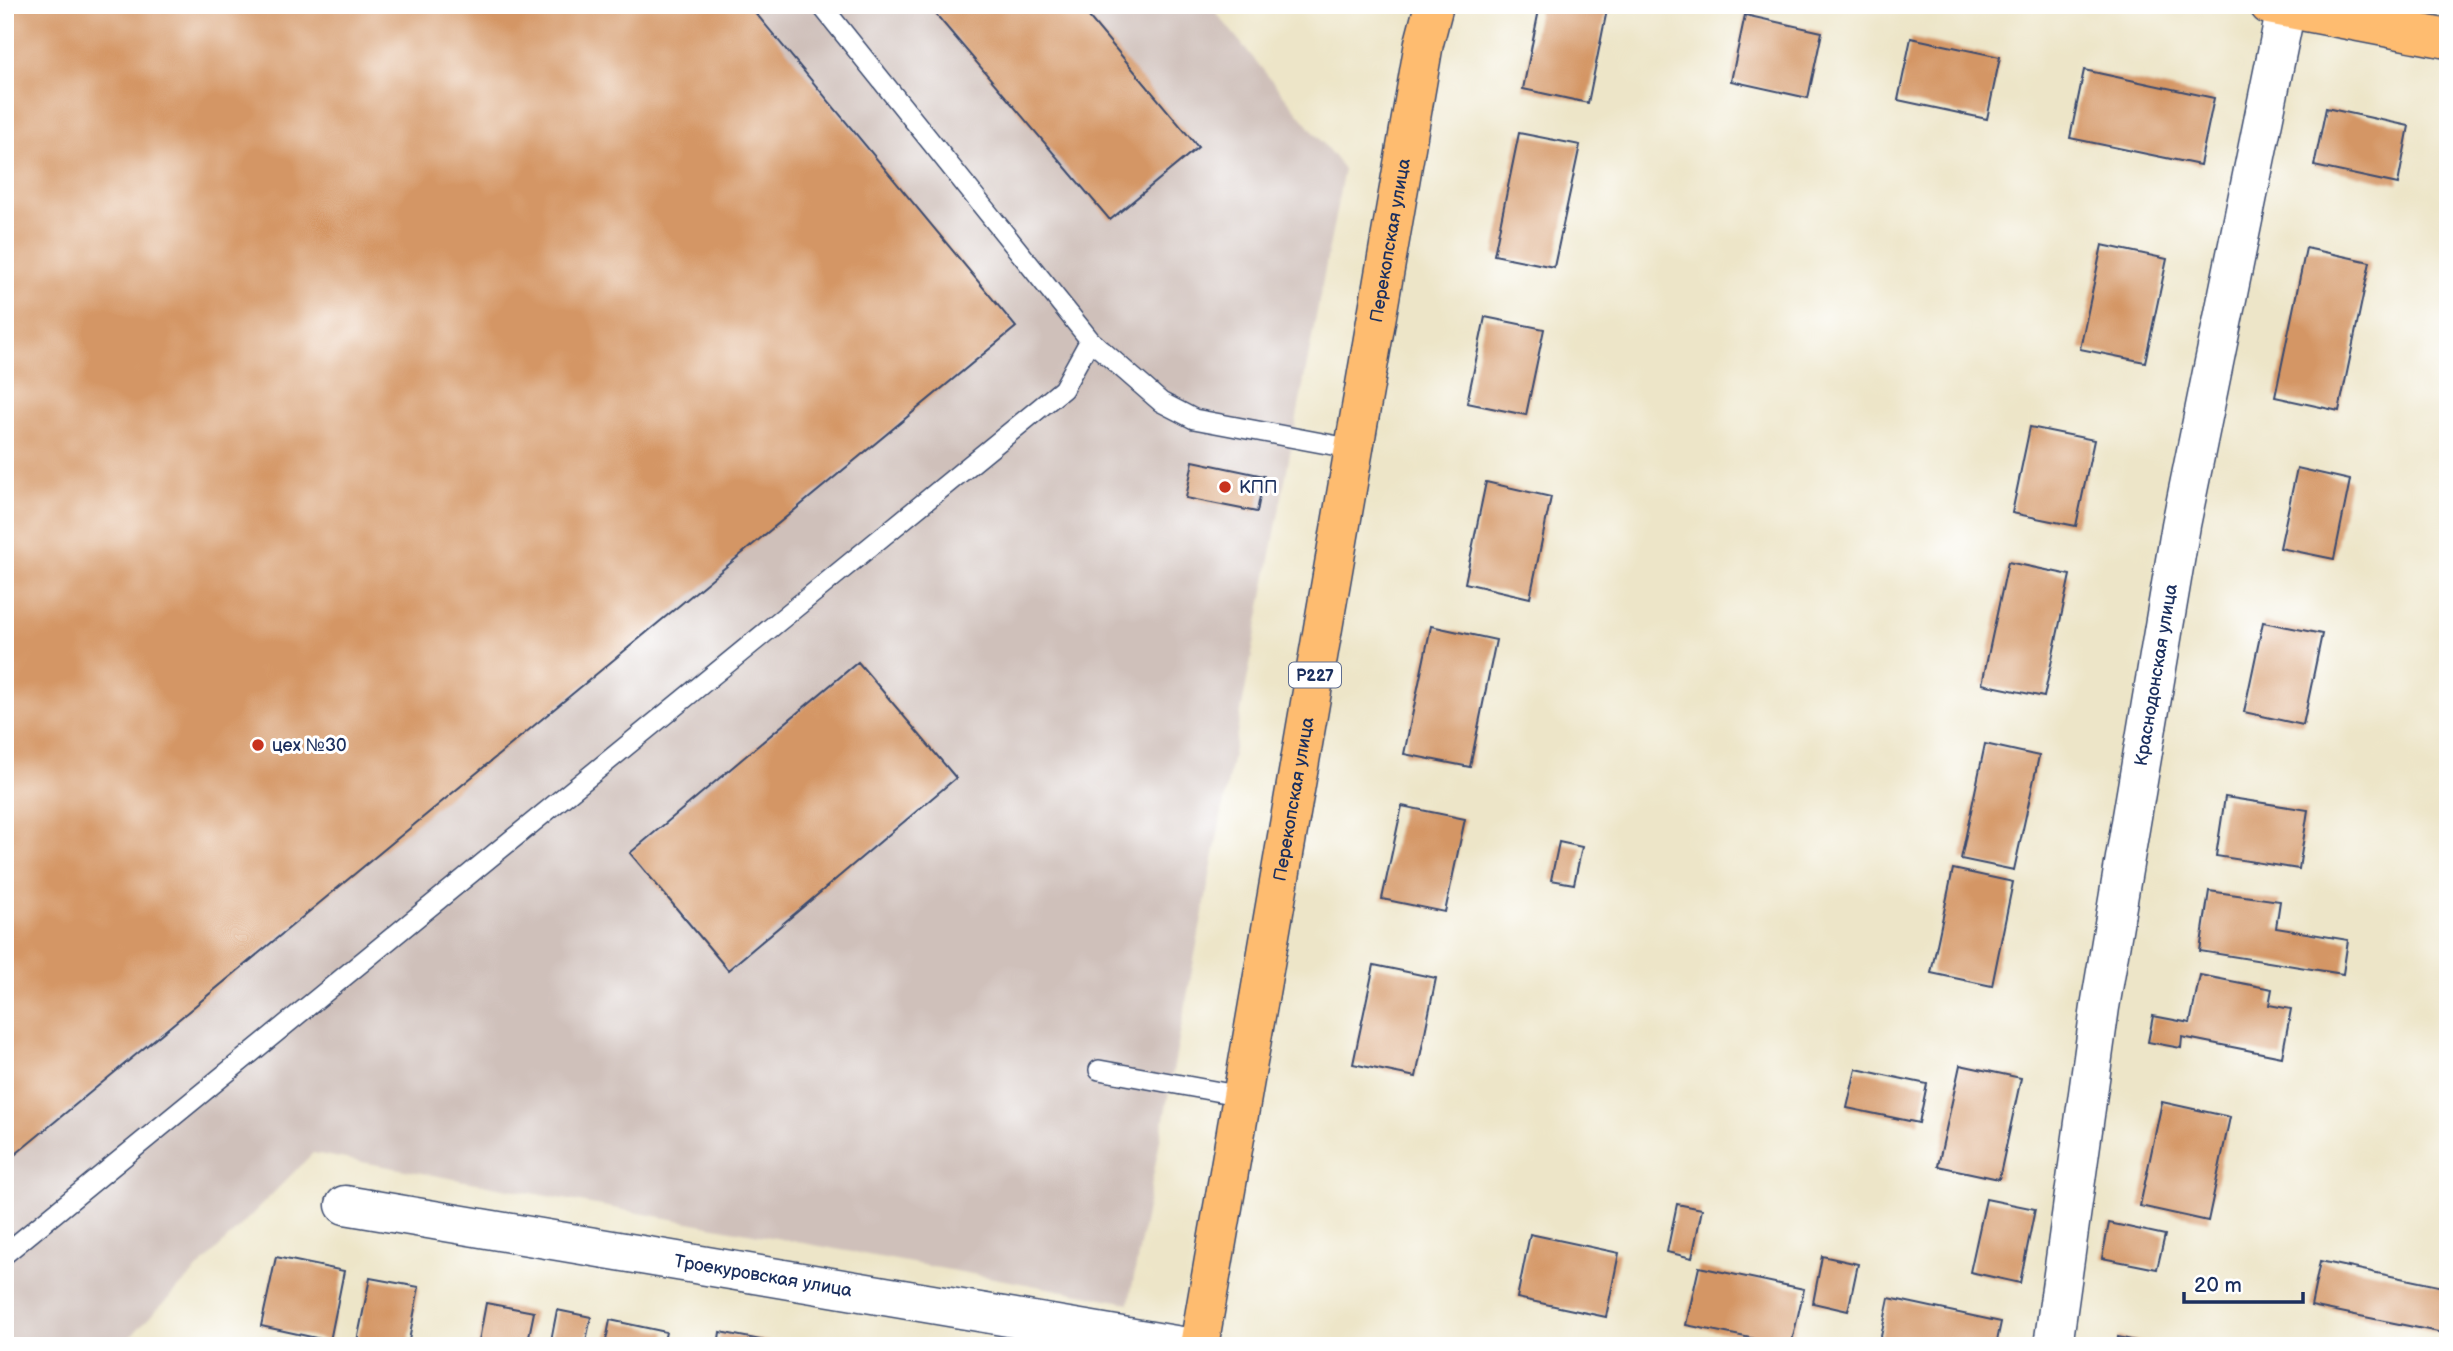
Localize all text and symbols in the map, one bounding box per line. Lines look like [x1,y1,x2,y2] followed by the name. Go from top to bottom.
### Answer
[1366,156,1415,324] street label: Перекопская улица
[1239,477,1278,498] place label: КПП
[1217,479,1233,495] marker: КПП
[2131,582,2182,768] street label: Краснодонская улица
[1289,662,1341,688] road number: Р227
[1269,715,1318,883] street label: Перекопская улица
[272,735,347,756] place label: цех №30
[250,737,266,753] marker: цех №30
[672,1251,854,1301] street label: Троекуровская улица
[2184,1260,2302,1304] scale bar
[2194,1273,2242,1298] text: 20 m

